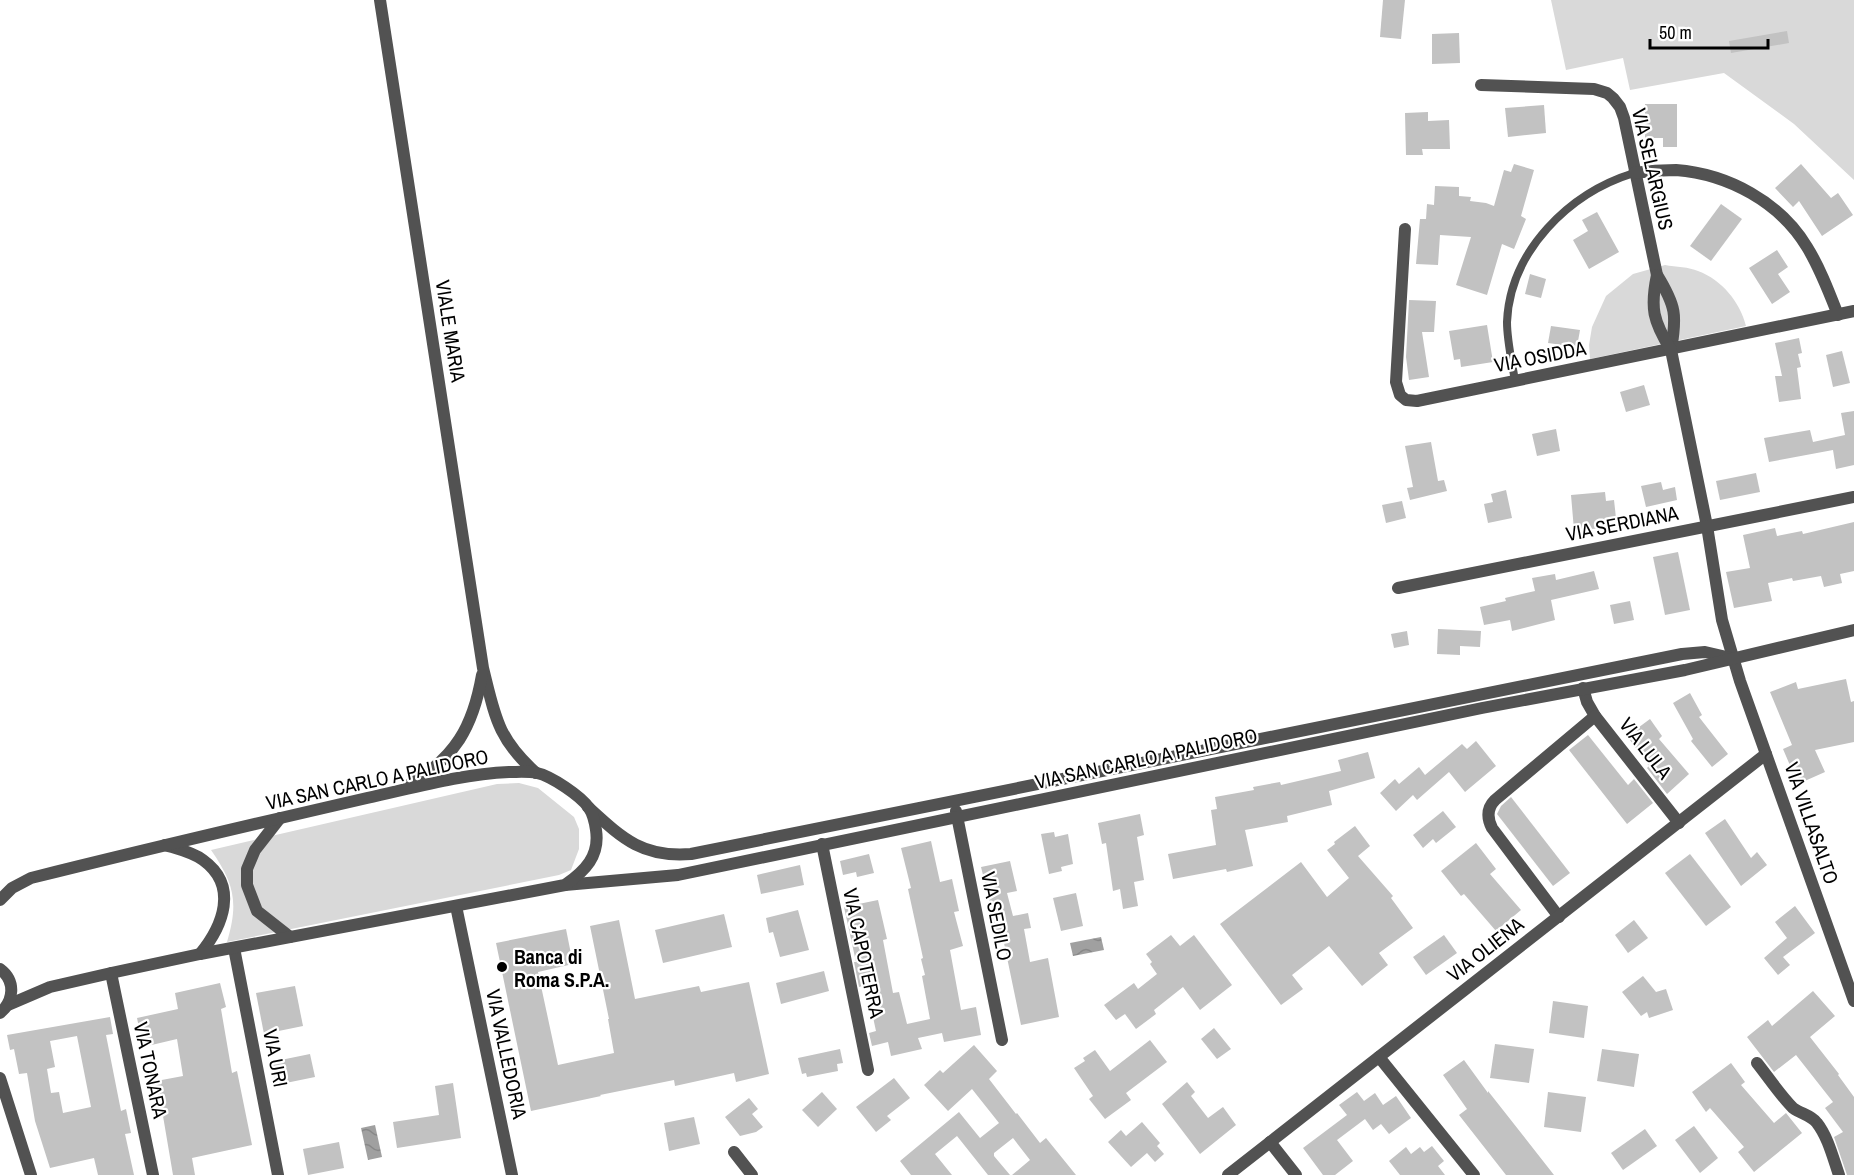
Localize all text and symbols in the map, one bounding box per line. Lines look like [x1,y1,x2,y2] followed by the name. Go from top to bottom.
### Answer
[1650,12,1768,50] scale bar
[1659,20,1692,45] text: 50 m
[1626,106,1680,232] street label: VIA SELARGIUS
[430,278,472,384] street label: VIALE MARIA
[1492,334,1588,378] street label: VIA OSIDDA
[1563,499,1681,547] street label: VIA SERDIANA
[1613,712,1679,784] street label: VIA LULA
[1032,721,1260,795] street label: VIA SAN CARLO A PALIDORO
[263,742,491,816] street label: VIA SAN CARLO A PALIDORO
[1779,759,1845,887] street label: VIA VILLASALTO
[975,869,1019,963] street label: VIA SEDILO
[837,886,891,1020] street label: VIA CAPOTERRA
[1441,911,1529,987] street label: VIA OLIENA
[514,943,609,993] place label: Banca di Roma S.P.A.
[495,960,509,974] marker: Banca di Roma S.P.A.
[480,987,534,1121] street label: VIA VALLEDORIA
[128,1019,174,1121] street label: VIA TONARA
[257,1027,295,1089] street label: VIA URI

